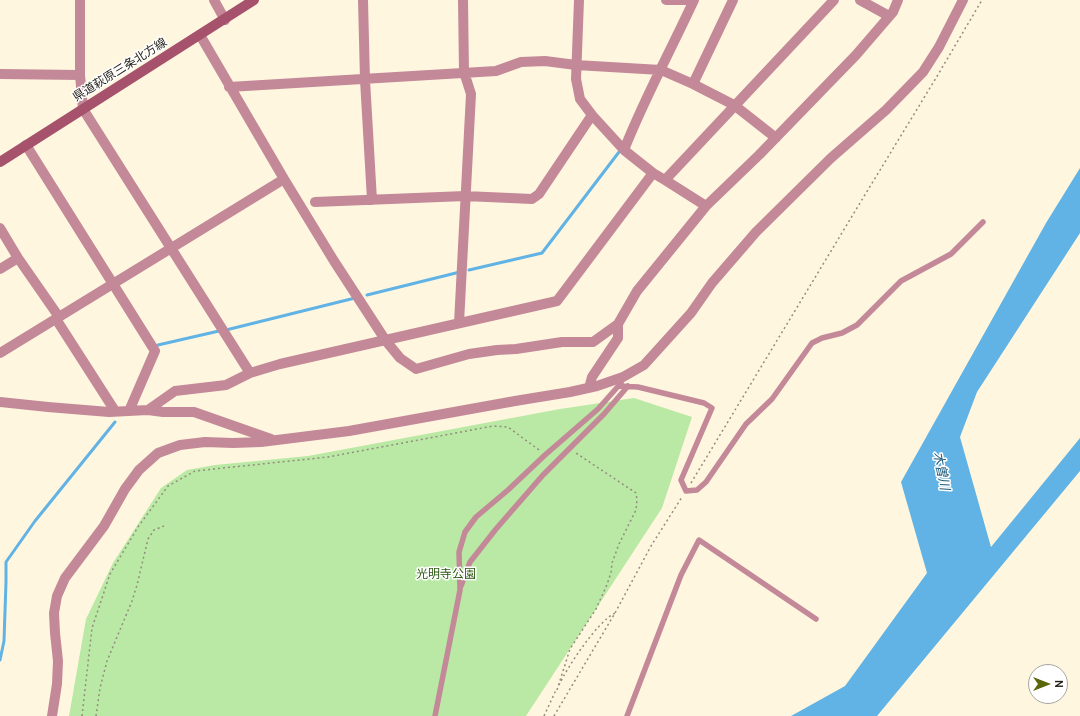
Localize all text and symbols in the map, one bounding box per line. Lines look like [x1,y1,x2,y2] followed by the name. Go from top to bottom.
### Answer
[70,35,170,105] street label: 県道萩原三条北方線
[930,450,952,492] water label: 木曽川
[416,567,476,581] park label: 光明寺公園
[1028,664,1068,704] north arrow
[1052,680,1066,688] text: N

